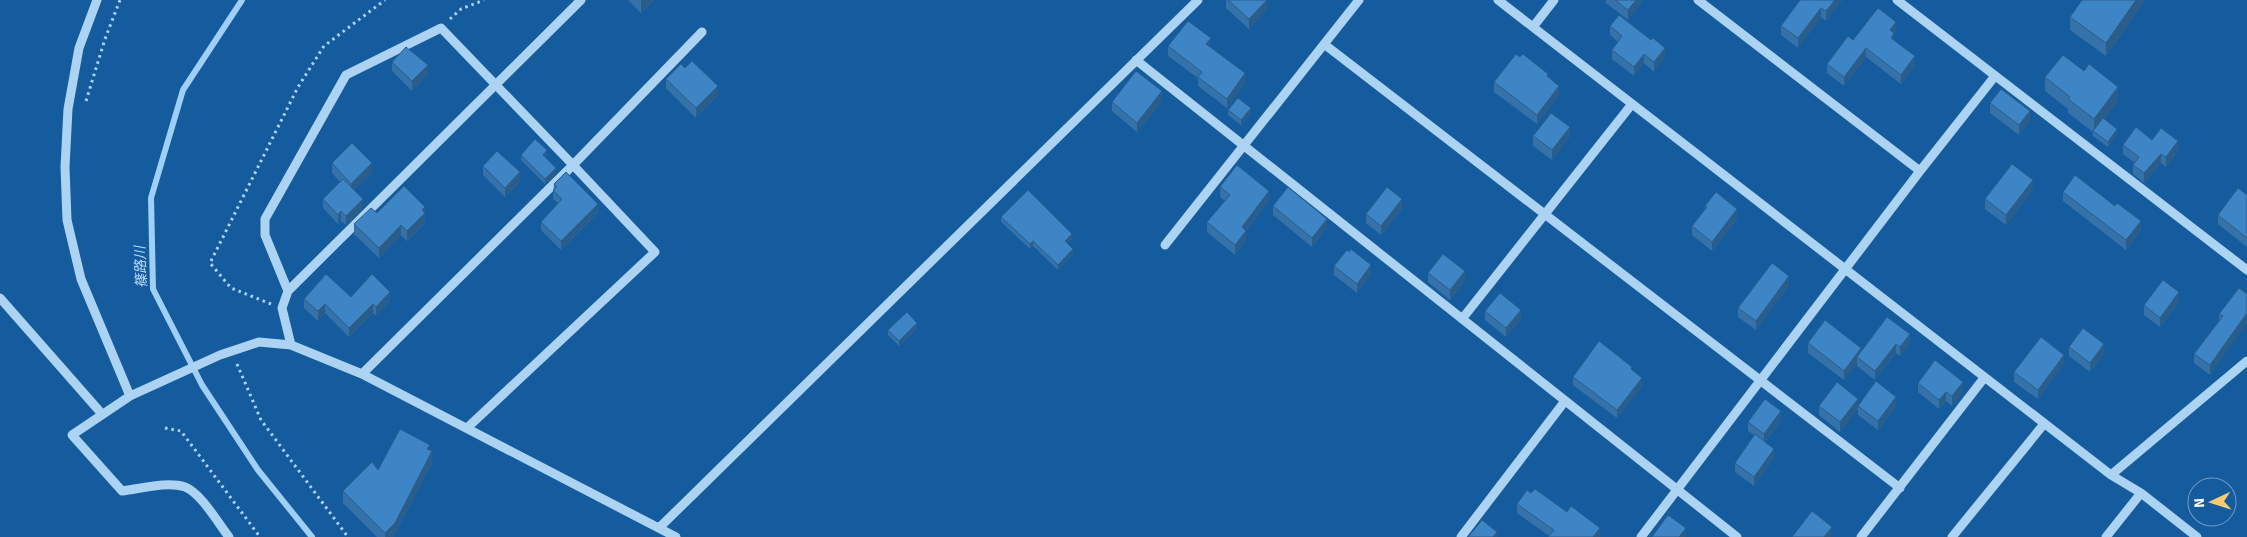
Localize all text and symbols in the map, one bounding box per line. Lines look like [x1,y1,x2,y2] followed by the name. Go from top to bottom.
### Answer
[131,244,151,288] water label: 篠路川
[2187,477,2237,527] north arrow
[2191,497,2208,508] text: N

